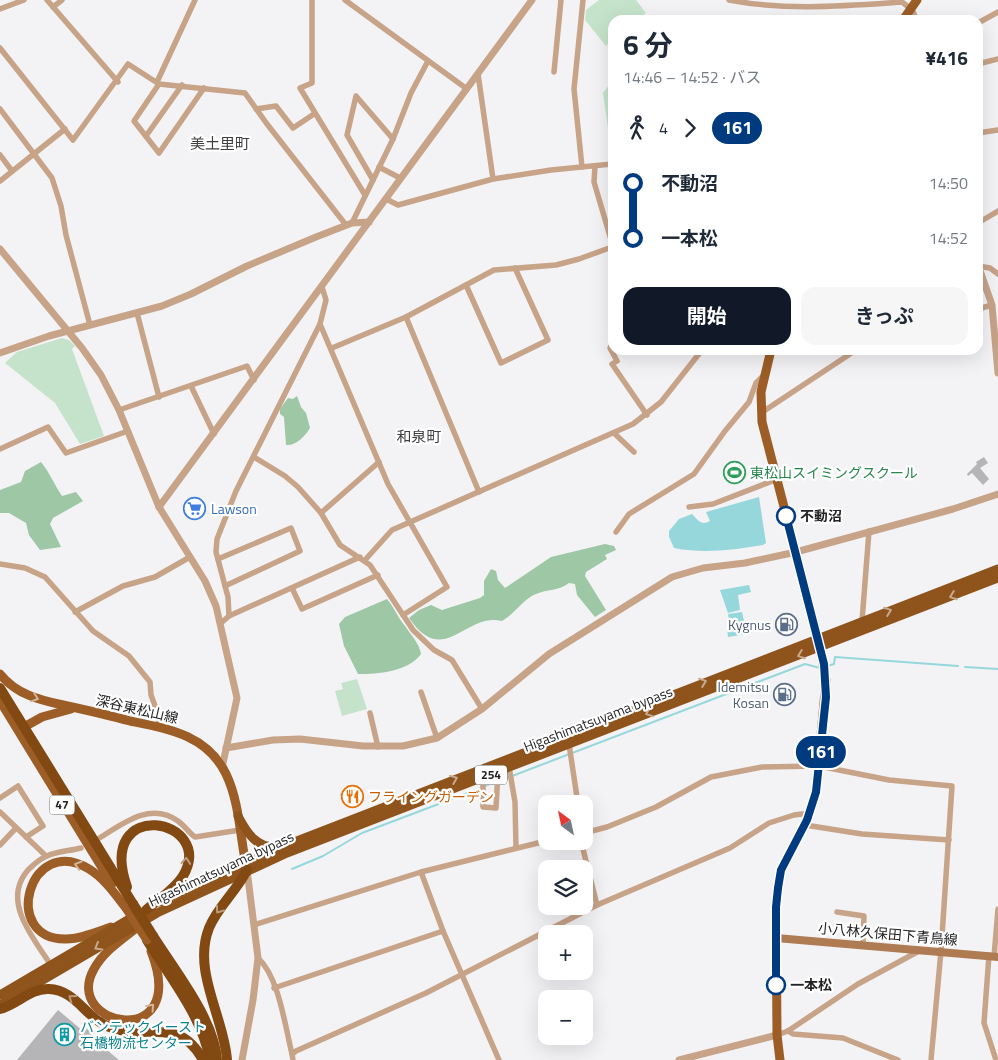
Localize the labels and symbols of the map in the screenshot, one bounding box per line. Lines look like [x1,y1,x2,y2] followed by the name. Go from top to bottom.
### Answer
[190,132,250,155] district label: 美土里町
[396,425,442,448] district label: 和泉町
[722,461,746,485] sports icon: 東松山スイミングスクール
[750,462,918,483] place label: 東松山スイミングスクール
[183,497,207,521] supermarket icon: Lawson
[211,498,257,519] place label: Lawson
[800,505,842,526] place label: 不動沼
[776,506,796,526] marker: 不動沼
[949,590,957,600] one-way arrow
[883,607,891,617] one-way arrow
[775,613,799,637] fuel station icon: Kygnus
[728,614,771,635] place label: Kygnus
[797,648,806,659] one-way arrow
[718,676,769,713] place label: Idemitsu Kosan
[699,678,707,688] one-way arrow
[520,680,675,757] street label: Higashimatsuyama bypass
[773,683,797,707] fuel station icon: Idemitsu Kosan
[94,689,180,728] street label: 深谷東松山線
[30,692,38,702] one-way arrow
[646,708,654,718] one-way arrow
[792,736,850,768] line badge: 161
[475,766,507,784] road number: 254
[449,775,458,786] one-way arrow
[340,785,364,809] restaurant icon: フライングガーデン
[368,786,494,807] place label: フライングガーデン
[538,795,592,850] north arrow
[50,796,74,814] road number: 47
[145,826,297,912] street label: Higashimatsuyama bypass
[181,856,192,864] one-way arrow
[74,860,82,870] one-way arrow
[216,904,225,914] one-way arrow
[817,917,959,950] street label: 小八林久保田下青鳥線
[94,940,103,950] one-way arrow
[790,974,832,995] place label: 一本松
[766,975,786,995] marker: 一本松
[68,995,78,1004] one-way arrow
[145,1004,154,1013] one-way arrow
[80,1016,206,1053] place label: バンテックイースト 石橋物流センター
[52,1023,76,1047] building icon: バンテックイースト 石橋物流センター

